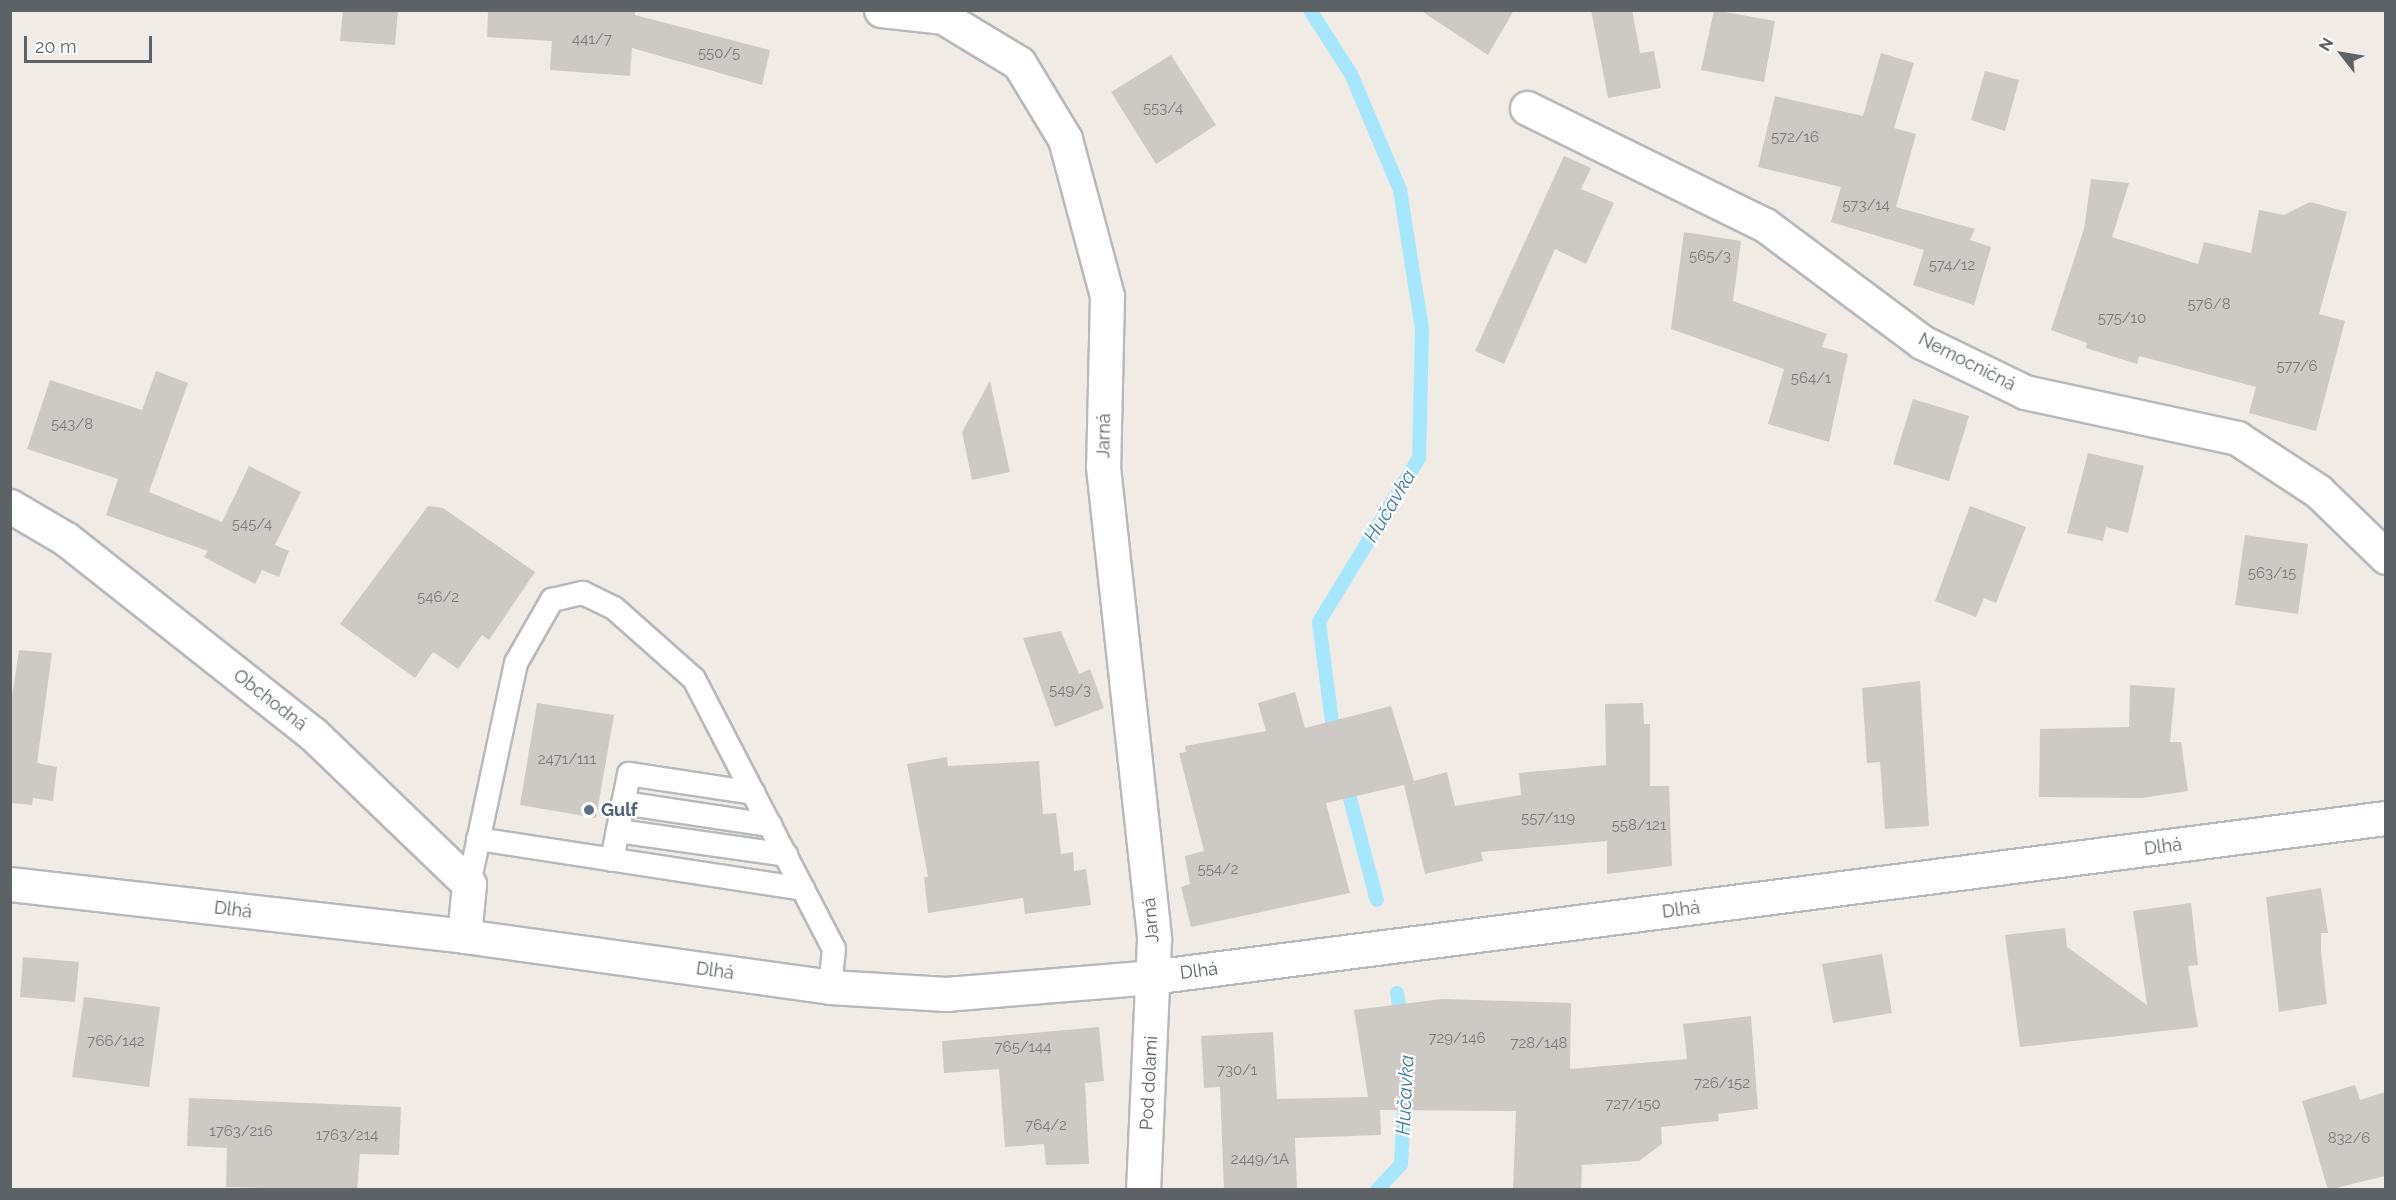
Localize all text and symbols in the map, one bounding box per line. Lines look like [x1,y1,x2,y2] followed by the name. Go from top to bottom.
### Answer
[27,24,154,62] scale bar
[2312,24,2372,84] north arrow
[572,31,612,49] house number: 441/7
[2315,34,2337,55] text: N
[35,36,77,57] text: 20 m
[698,45,740,63] house number: 550/5
[1143,100,1183,118] house number: 553/4
[1771,129,1819,147] house number: 572/16
[1842,197,1890,215] house number: 573/14
[1689,248,1731,266] house number: 565/3
[1929,257,1975,275] house number: 574/12
[2187,296,2231,314] house number: 576/8
[2098,310,2146,328] house number: 575/10
[1915,328,2019,396] street label: Nemocničná
[2276,358,2318,376] house number: 577/6
[1791,370,1831,388] house number: 564/1
[1093,413,1115,459] street label: Jarná
[51,416,93,434] house number: 543/8
[1359,465,1421,547] water label: Hučavka
[232,516,272,534] house number: 545/4
[2248,565,2296,583] house number: 563/15
[417,589,459,607] house number: 546/2
[229,665,311,735] street label: Obchodná
[1049,682,1091,700] house number: 549/3
[538,751,596,769] house number: 2471/111
[601,799,637,821] place label: Gulf
[582,803,596,817] marker: Gulf
[1521,810,1575,828] house number: 557/119
[1612,817,1666,835] house number: 558/121
[2143,834,2183,860] street label: Dlhá
[1197,861,1239,879] house number: 554/2
[213,897,253,923] street label: Dlhá
[1138,897,1164,943] street label: Jarná
[1661,897,1701,923] street label: Dlhá
[695,958,735,984] street label: Dlhá
[1179,958,1219,984] street label: Dlhá
[1428,1030,1486,1048] house number: 729/146
[87,1033,145,1051] house number: 766/142
[1136,1035,1162,1131] street label: Pod dolami
[1511,1035,1567,1053] house number: 728/148
[995,1039,1051,1057] house number: 765/144
[1391,1054,1419,1136] water label: Hučavka
[1217,1062,1257,1080] house number: 730/1
[1694,1075,1750,1093] house number: 726/152
[1605,1096,1661,1114] house number: 727/150
[1025,1117,1067,1135] house number: 764/2
[209,1123,273,1141] house number: 1763/216
[316,1127,378,1145] house number: 1763/214
[2328,1130,2370,1148] house number: 832/6
[1231,1151,1289,1169] house number: 2449/1A

